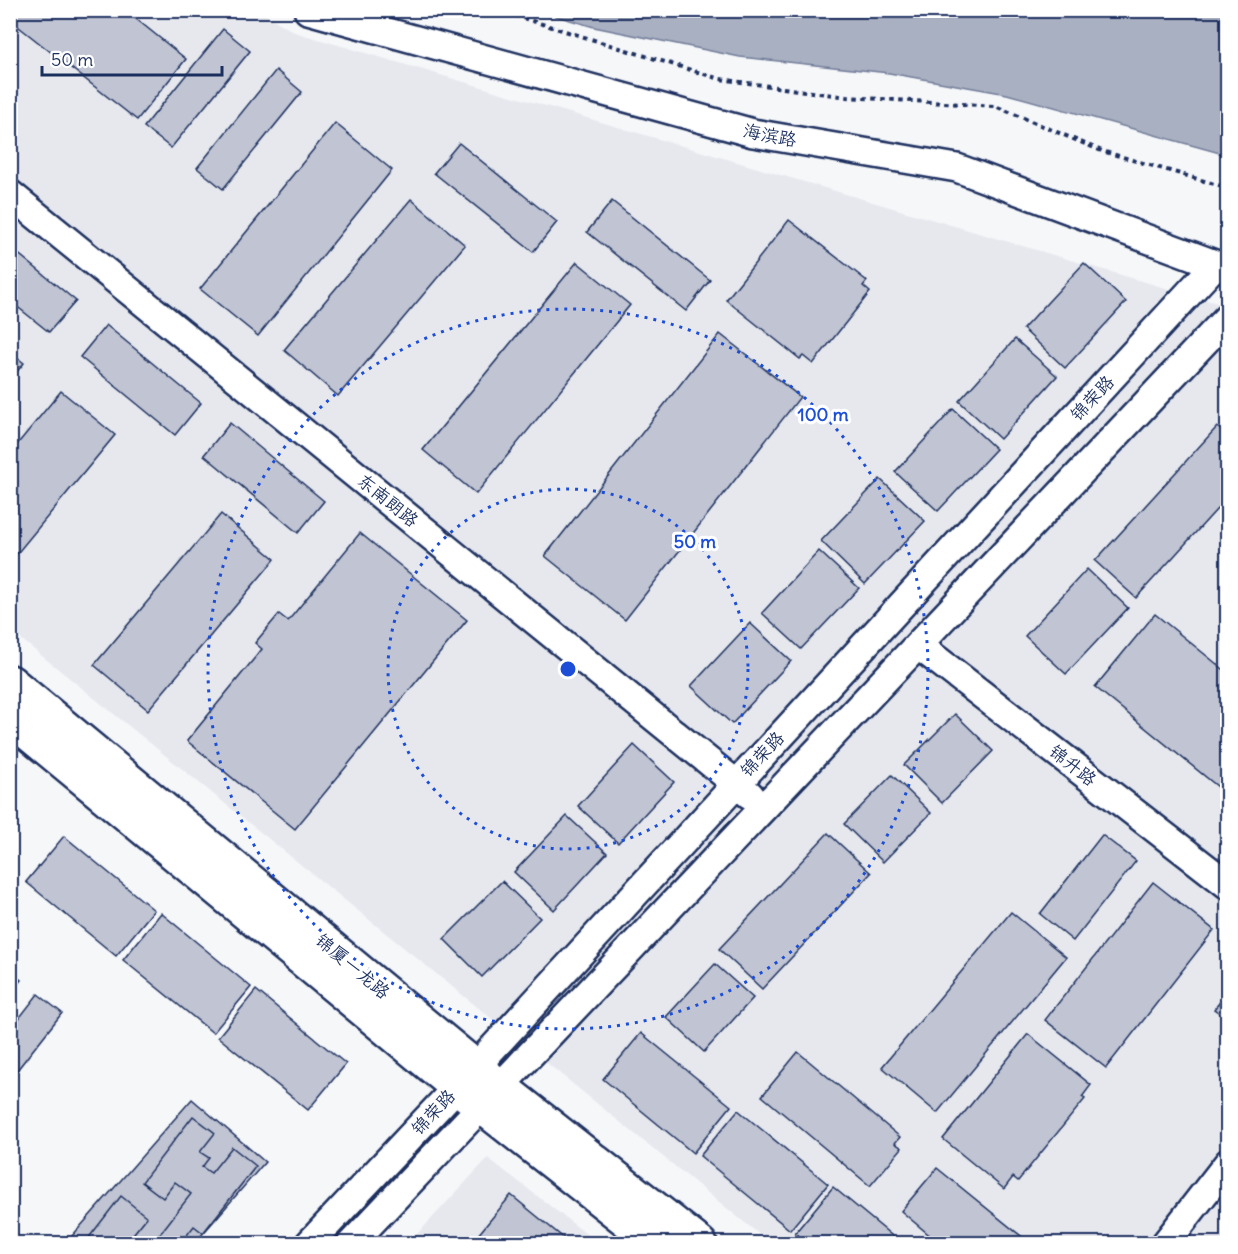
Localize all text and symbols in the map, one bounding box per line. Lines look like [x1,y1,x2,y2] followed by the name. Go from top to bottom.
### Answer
[42,39,222,77] scale bar
[51,48,93,71] text: 50 m
[741,119,799,151] street label: 海滨路
[1065,370,1119,426] street label: 锦荣路
[798,403,849,426] text: 100 m
[353,468,423,532] street label: 东南朗路
[674,530,716,553] text: 50 m
[558,659,578,679] centre of rings
[735,726,789,782] street label: 锦荣路
[1045,739,1101,791] street label: 锦升路
[311,928,395,1004] street label: 锦厦一龙路
[406,1084,460,1140] street label: 锦荣路

